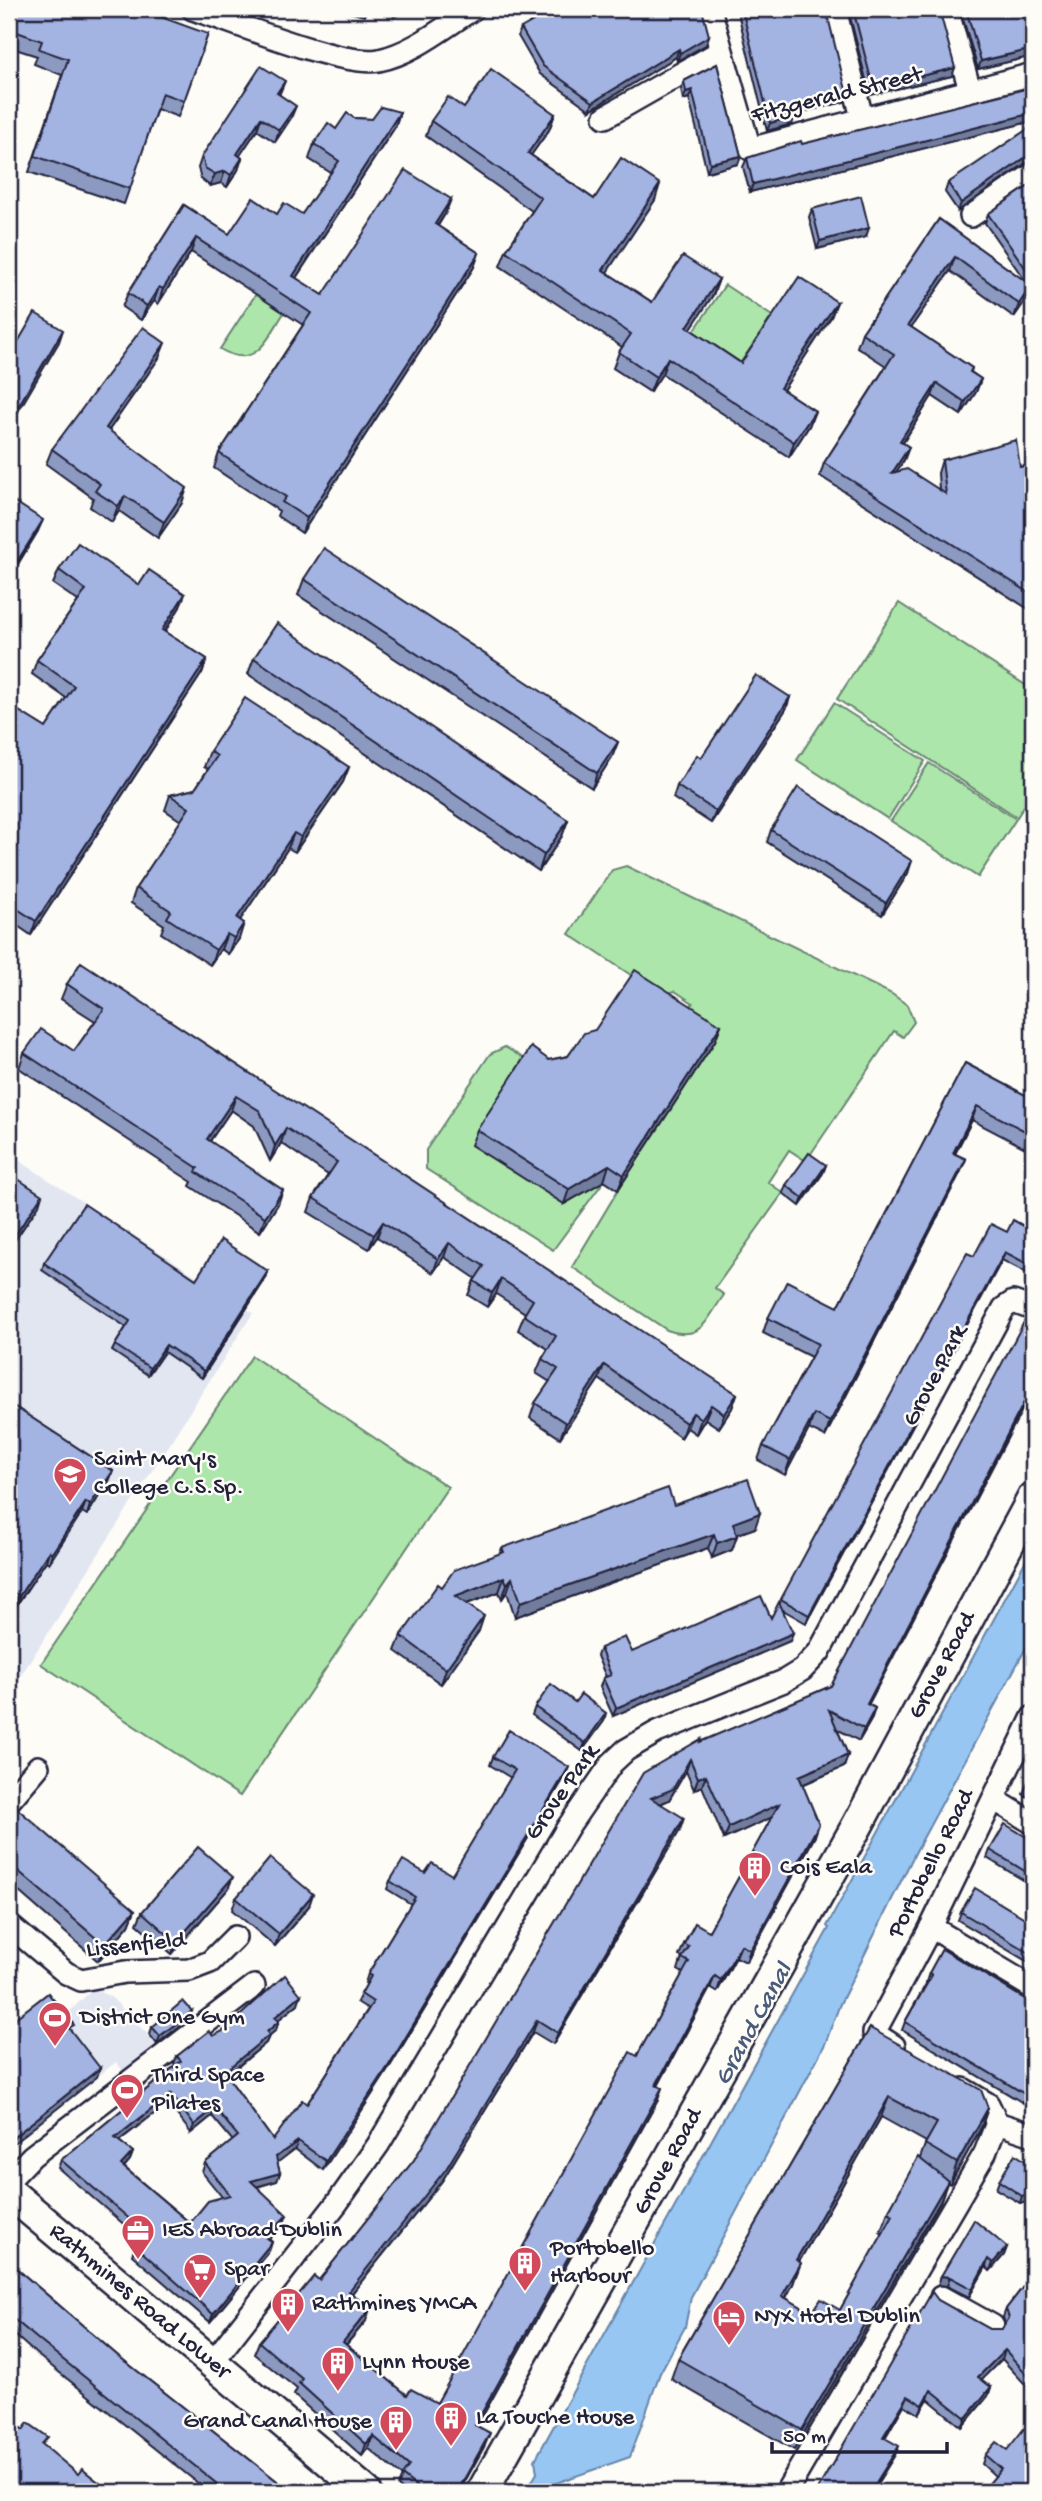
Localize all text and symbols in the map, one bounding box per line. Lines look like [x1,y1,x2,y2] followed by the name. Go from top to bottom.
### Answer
[748,60,927,131] street label: Fitzgerald Street
[897,1318,976,1432] street label: Grove Park
[94,1446,244,1503] place label: Saint Mary's College C.S.Sp.
[51,1455,89,1504] school or university icon: Saint Mary's College C.S.Sp.
[903,1606,984,1725] street label: Grove Road
[519,1738,608,1847] street label: Grove Park
[882,1783,983,1944] street label: Portobello Road
[736,1849,774,1898] building icon: Cois Eala
[780,1854,873,1883] place label: Cois Eala
[85,1926,189,1966] street label: Lissenfield
[709,1957,802,2091] water label: Grand Canal
[36,1999,74,2048] sports icon: District One Gym
[78,2004,245,2033] place label: District One Gym
[150,2062,265,2119] place label: Third Space Pilates
[108,2071,146,2120] sports icon: Third Space Pilates
[628,2102,711,2220] street label: Grove Road
[119,2212,157,2261] office icon: IES Abroad Dublin
[162,2217,342,2246] place label: IES Abroad Dublin
[42,2218,238,2388] street label: Rathmines Road Lower
[549,2235,655,2292] place label: Portobello Harbour
[506,2244,544,2293] building icon: Portobello Harbour
[181,2251,219,2300] supermarket icon: Spar
[224,2256,271,2285] place label: Spar
[269,2285,307,2334] building icon: Rathmines YMCA
[312,2290,478,2319] place label: Rathmines YMCA
[710,2298,748,2347] hotel icon: NYX Hotel Dublin
[754,2303,921,2332] place label: NYX Hotel Dublin
[319,2344,357,2393] building icon: Lynn House
[362,2349,470,2378] place label: Lynn House
[432,2399,470,2448] building icon: La Touche House
[377,2403,415,2452] building icon: Grand Canal House
[476,2404,635,2433] place label: La Touche House
[183,2408,373,2437] place label: Grand Canal House
[772,2410,948,2454] scale bar
[783,2426,826,2451] text: 50 m

